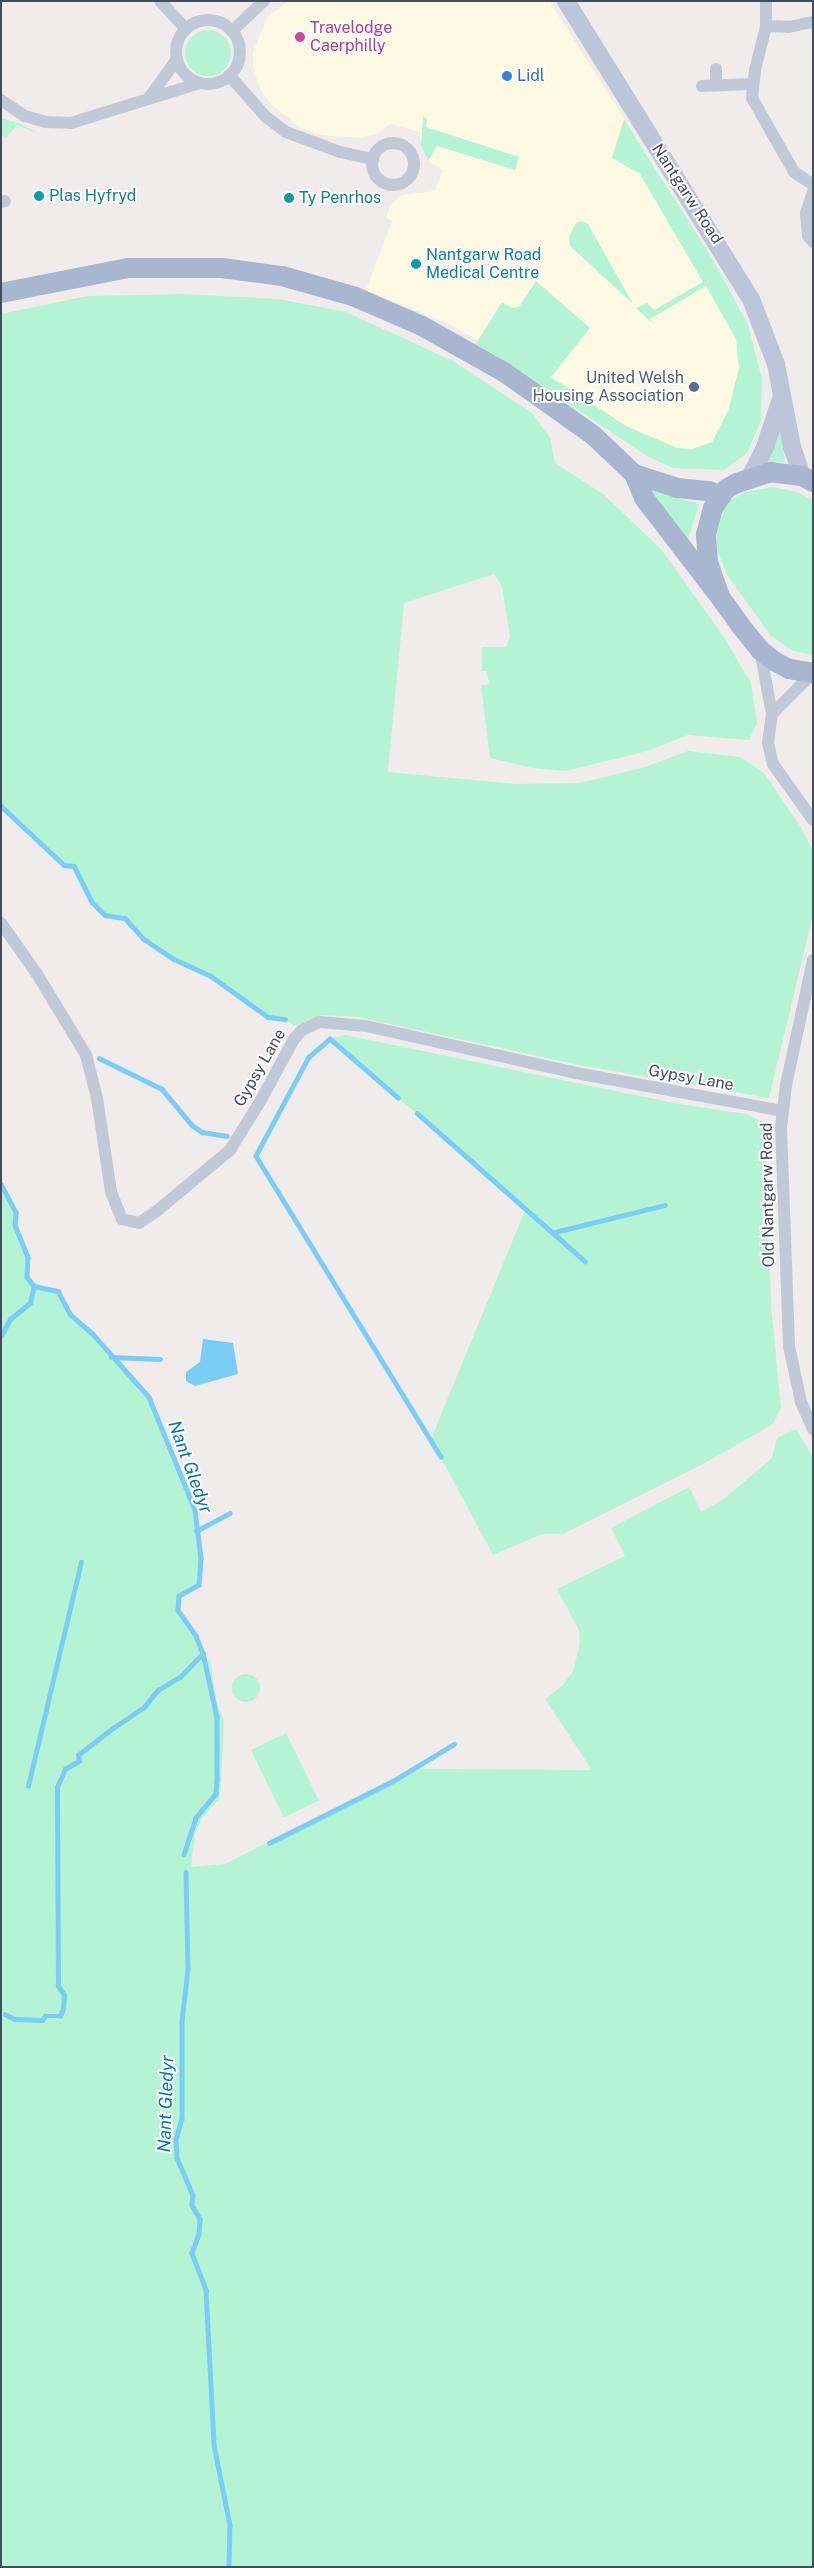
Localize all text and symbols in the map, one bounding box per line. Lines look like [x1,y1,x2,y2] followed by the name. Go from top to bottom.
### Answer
[310,18,392,56] place label: Travelodge Caerphilly
[294,31,306,43] marker: Travelodge Caerphilly
[517,66,545,86] place label: Lidl
[501,70,513,82] marker: Lidl
[648,140,726,248] street label: Nantgarw Road
[49,186,136,206] place label: Plas Hyfryd
[299,188,381,208] place label: Ty Penrhos
[33,190,45,202] marker: Plas Hyfryd
[283,192,295,204] marker: Ty Penrhos
[426,245,541,283] place label: Nantgarw Road Medical Centre
[410,258,422,270] marker: Nantgarw Road Medical Centre
[532,368,684,406] place label: United Welsh Housing Association
[688,381,700,393] marker: United Welsh Housing Association
[230,1026,290,1110] street label: Gypsy Lane
[647,1061,735,1095] street label: Gypsy Lane
[757,1122,779,1268] street label: Old Nantgarw Road
[163,1418,217,1516] water label: Nant Gledyr
[154,2055,178,2153] water label: Nant Gledyr

